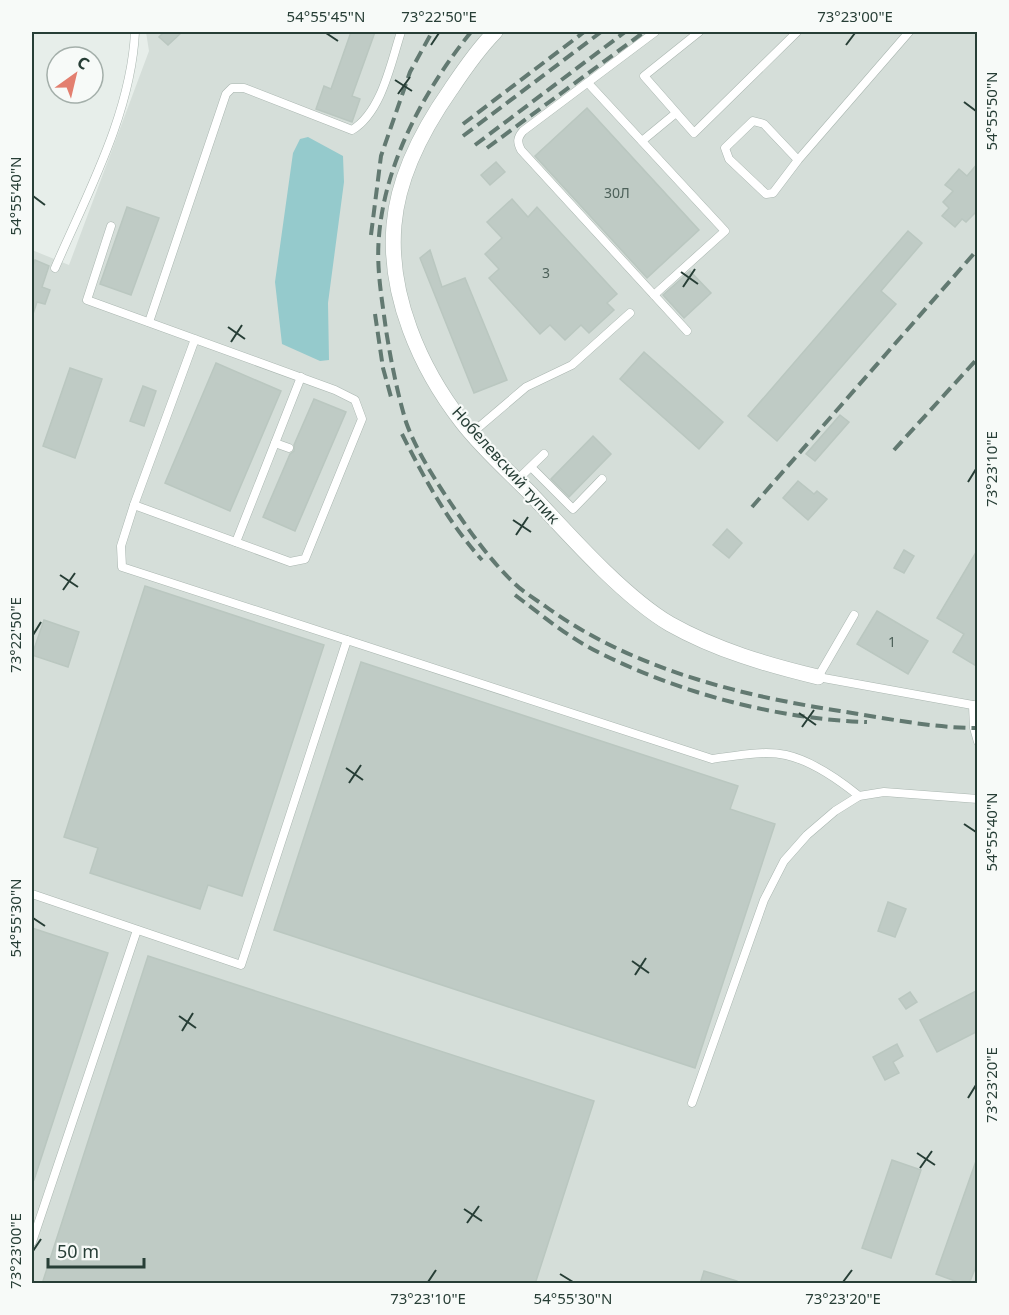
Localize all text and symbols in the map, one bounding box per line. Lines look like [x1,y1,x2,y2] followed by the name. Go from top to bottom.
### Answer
[287,6,365,26] text: 54°55'45"N
[401,6,477,26] text: 73°22'50"E
[817,6,893,26] text: 73°23'00"E
[45,45,105,105] north arrow
[73,51,94,75] text: С
[981,72,1001,150] text: 54°55'50"N
[5,157,25,235] text: 54°55'40"N
[604,183,630,202] house number: 30Л
[542,263,550,282] house number: 3
[447,401,565,529] street label: Нобелевский тупик
[981,431,1001,507] text: 73°23'10"E
[5,597,25,673] text: 73°22'50"E
[888,632,896,651] house number: 1
[981,793,1001,871] text: 54°55'40"N
[5,879,25,957] text: 54°55'30"N
[981,1047,1001,1123] text: 73°23'20"E
[5,1213,25,1289] text: 73°23'00"E
[48,1231,144,1269] scale bar
[57,1239,99,1263] text: 50 m
[390,1288,466,1308] text: 73°23'10"E
[534,1288,612,1308] text: 54°55'30"N
[805,1288,881,1308] text: 73°23'20"E

